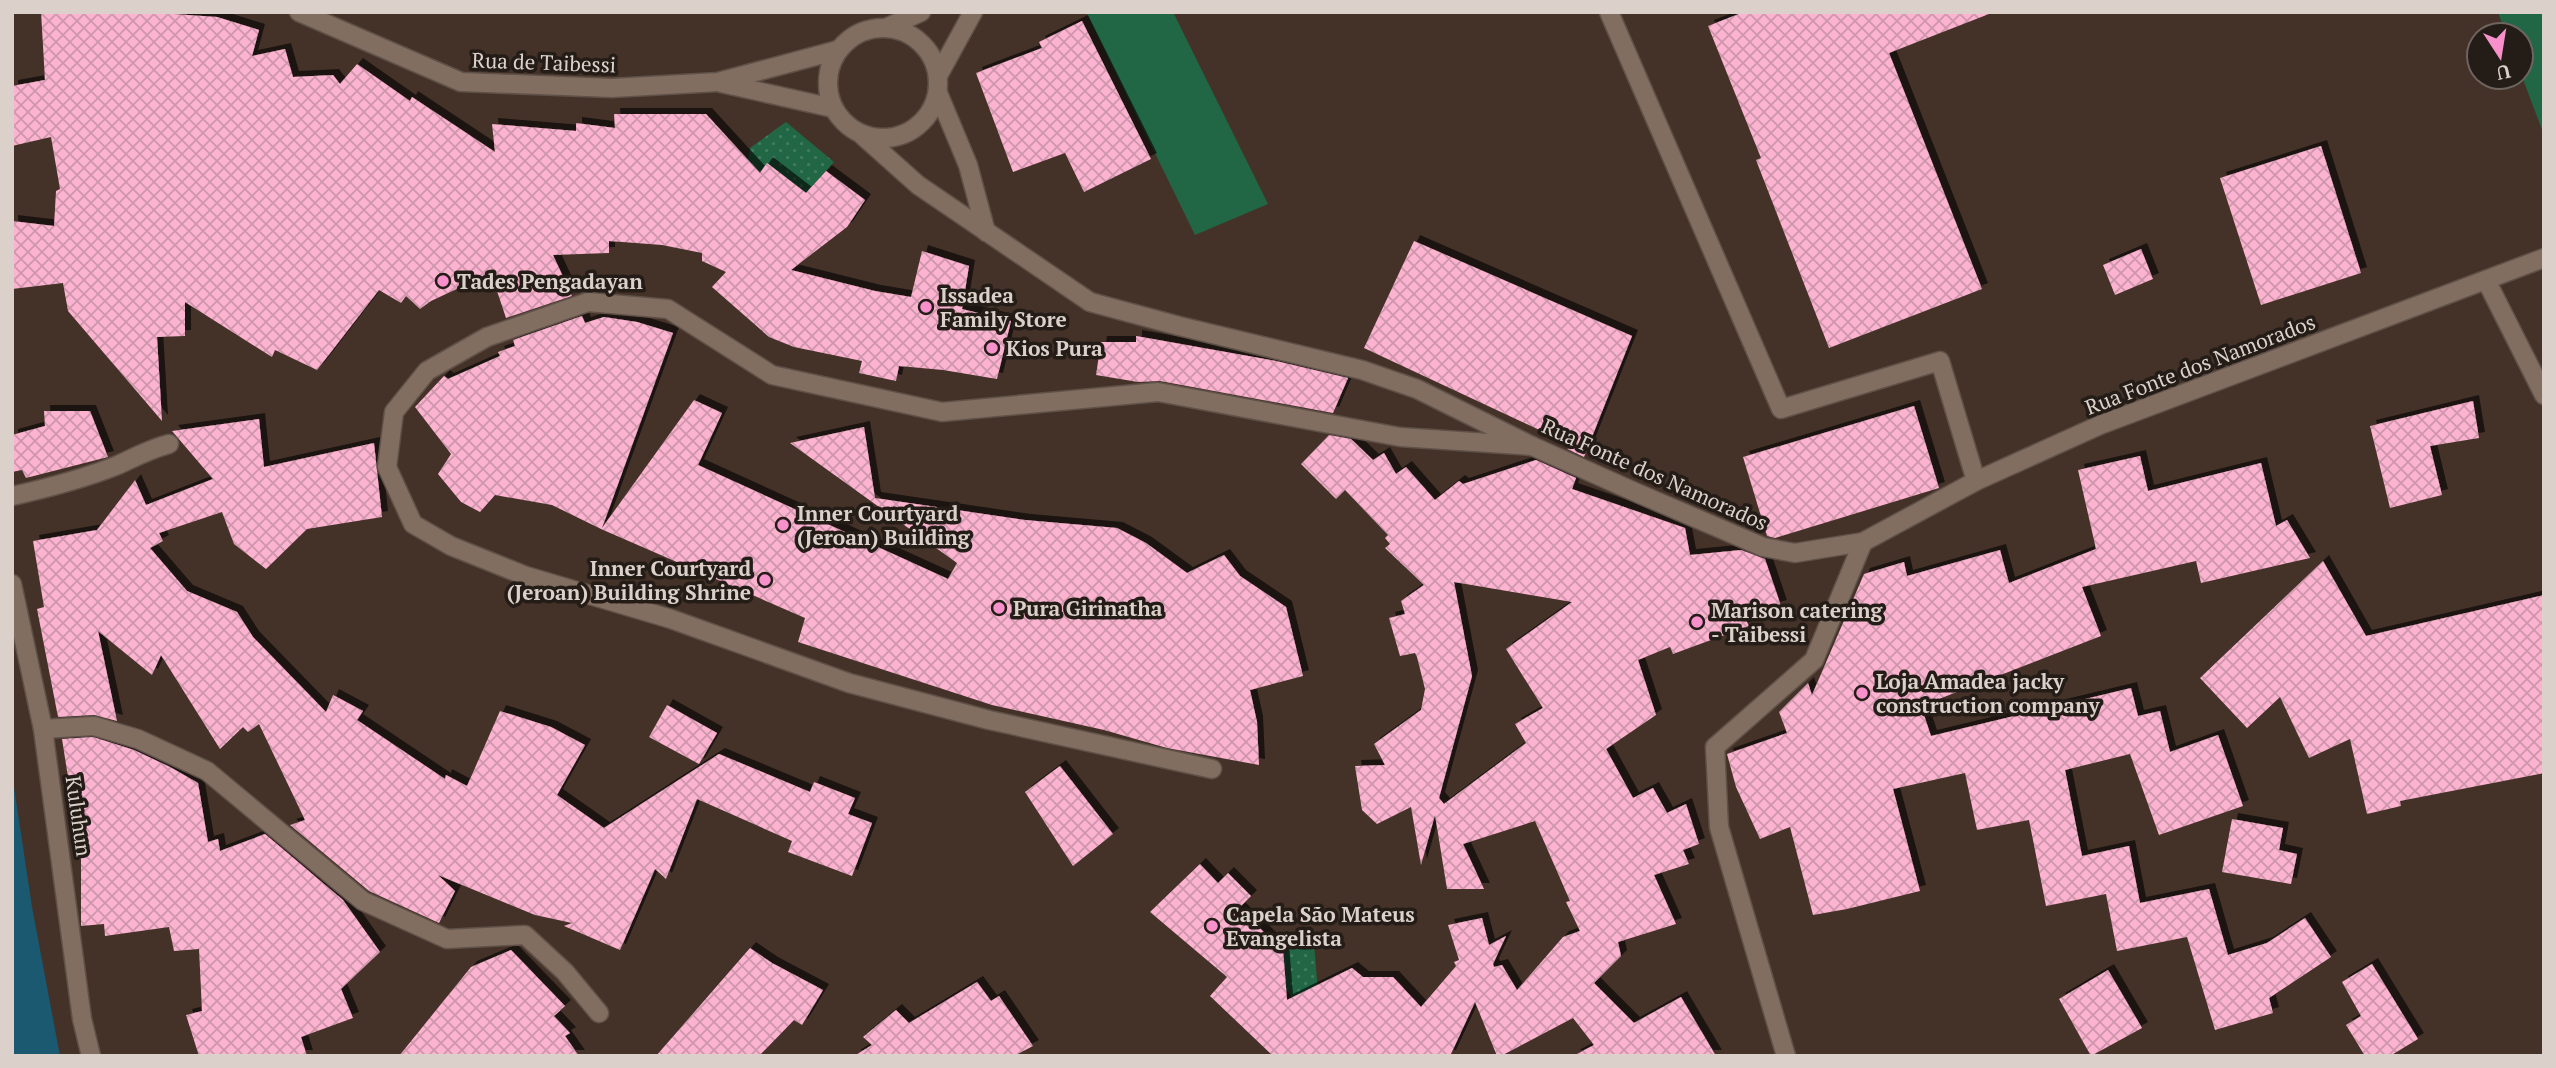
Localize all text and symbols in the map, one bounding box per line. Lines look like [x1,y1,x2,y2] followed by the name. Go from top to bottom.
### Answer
[2465,21,2535,91] north arrow
[471,45,617,79] street label: Rua de Taibessi
[2494,59,2513,87] text: U
[457,267,643,295] place label: Tades Pengadayan
[435,273,451,289] marker: Tades Pengadayan
[940,281,1067,333] place label: Issadea Family Store
[918,299,934,315] marker: Issadea Family Store
[2081,307,2319,421] street label: Rua Fonte dos Namorados
[1006,334,1103,362] place label: Kios Pura
[984,340,1000,356] marker: Kios Pura
[1538,412,1772,536] street label: Rua Fonte dos Namorados
[797,499,971,551] place label: Inner Courtyard (Jeroan) Building
[775,517,791,533] marker: Inner Courtyard (Jeroan) Building
[507,554,751,606] place label: Inner Courtyard (Jeroan) Building Shrine
[757,572,773,588] marker: Inner Courtyard (Jeroan) Building Shrine
[1013,594,1163,622] place label: Pura Girinatha
[1711,596,1883,648] place label: Marison catering - Taibessi
[991,600,1007,616] marker: Pura Girinatha
[1689,614,1705,630] marker: Marison catering - Taibessi
[1876,667,2100,719] place label: Loja Amadea jacky construction company
[1854,685,1870,701] marker: Loja Amadea jacky construction company
[60,774,99,858] street label: Kuluhun
[1226,900,1415,952] place label: Capela São Mateus Evangelista
[1204,918,1220,934] marker: Capela São Mateus Evangelista

